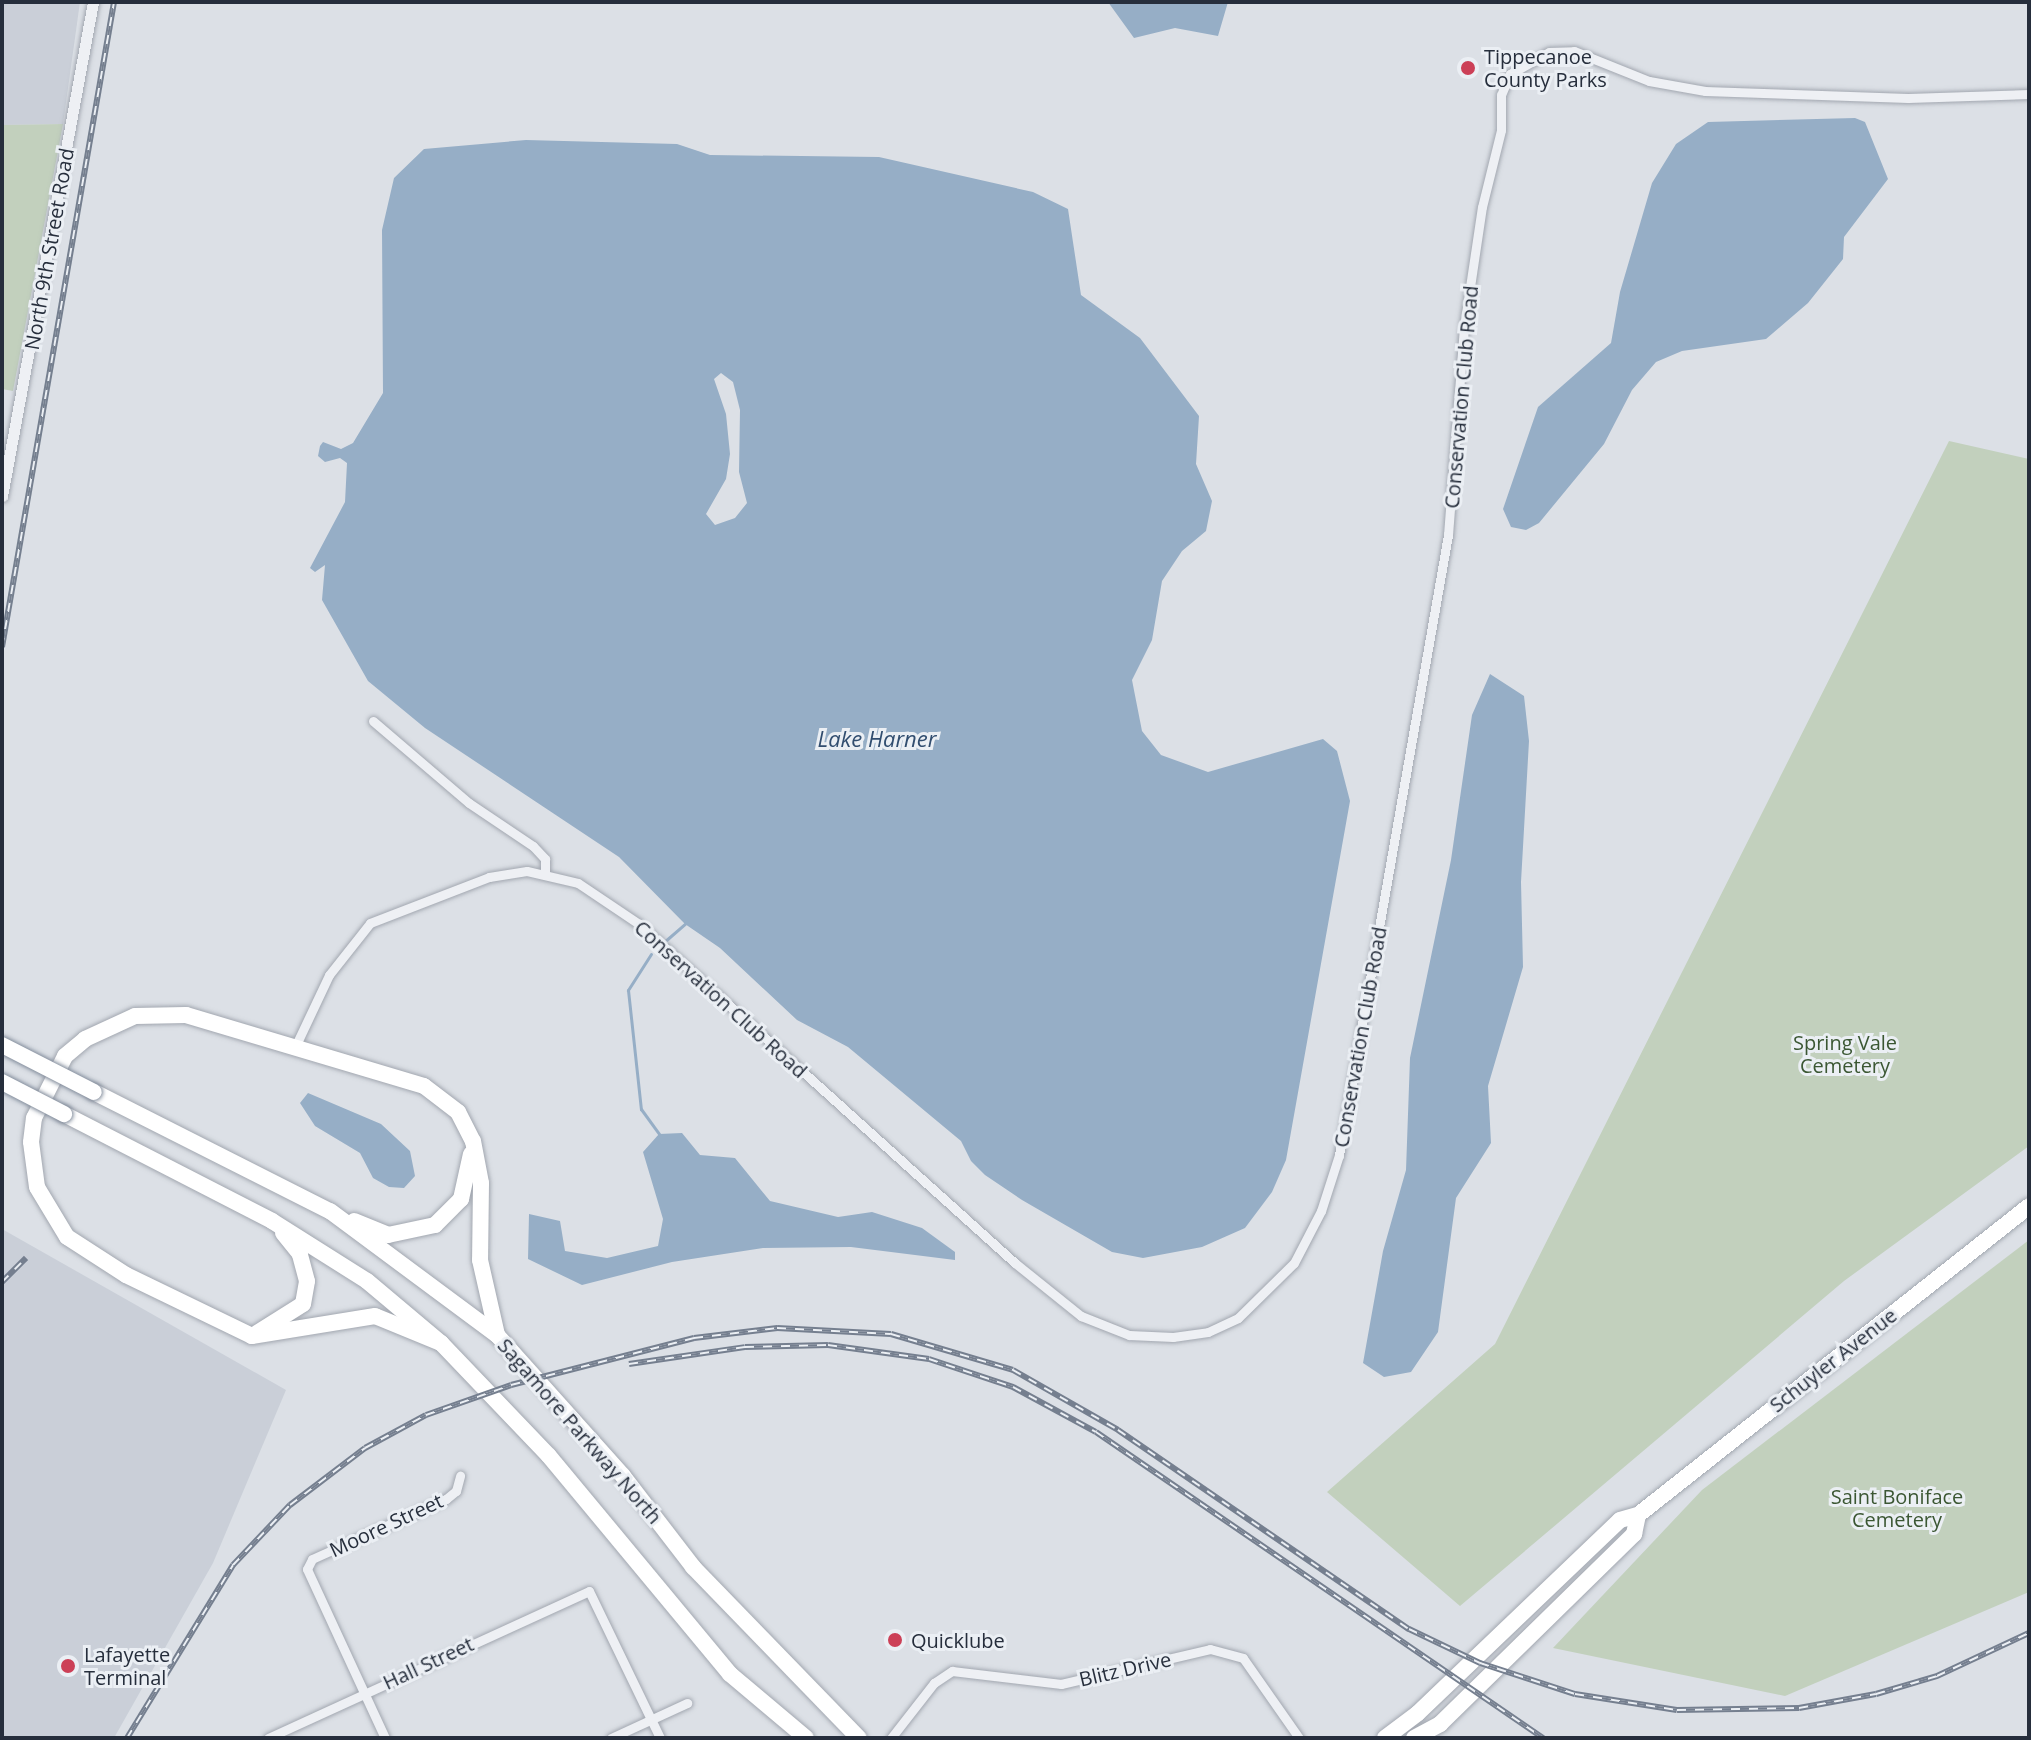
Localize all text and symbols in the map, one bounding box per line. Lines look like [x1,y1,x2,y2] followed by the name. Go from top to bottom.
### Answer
[1484,44,1607,91] place label: Tippecanoe County Parks
[1459,59,1477,77] marker: Tippecanoe County Parks
[19,146,79,352] street label: North 9th Street Road
[1439,285,1483,509] street label: Conservation Club Road
[818,726,936,752] water label: Lake Harner
[630,915,812,1083] street label: Conservation Club Road
[1329,925,1391,1149] street label: Conservation Club Road
[1793,1031,1897,1078] park label: Spring Vale Cemetery
[1765,1303,1901,1417] street label: Schuyler Avenue
[493,1334,667,1528] street label: Sagamore Parkway North
[1831,1484,1963,1531] park label: Saint Boniface Cemetery
[325,1488,447,1562] street label: Moore Street
[911,1628,1005,1652] place label: Quicklube
[886,1631,904,1649] marker: Quicklube
[379,1632,477,1694] street label: Hall Street
[84,1642,170,1689] place label: Lafayette Terminal
[1077,1647,1173,1691] street label: Blitz Drive
[59,1657,77,1675] marker: Lafayette Terminal

